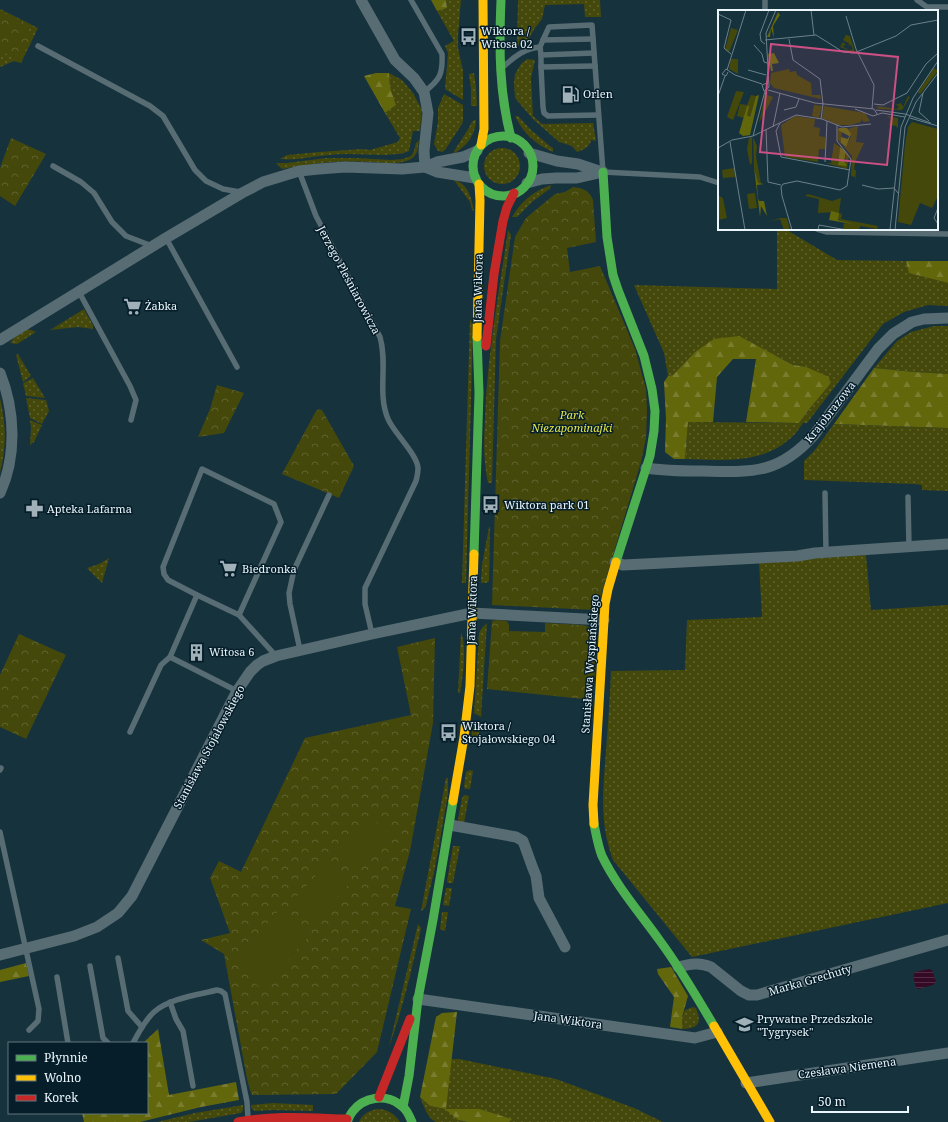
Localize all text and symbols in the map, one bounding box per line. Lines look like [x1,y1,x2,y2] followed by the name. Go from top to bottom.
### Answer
[718,10,938,230] inset map
[481,23,533,51] place label: Wiktora / Witosa 02
[458,27,478,47] bus stop icon: Wiktora / Witosa 02
[560,84,580,104] fuel station icon: Orlen
[583,86,613,101] place label: Orlen
[314,222,384,337] street label: Jerzego Pleśniarowicza
[469,253,486,324] street label: Jana Wiktora
[122,296,142,316] supermarket icon: Żabka
[145,298,177,313] place label: Żabka
[801,378,858,445] street label: Krajobrazowa
[531,407,613,435] park label: Park Niezapominajki
[481,495,501,515] bus stop icon: Wiktora park 01
[504,497,589,512] place label: Wiktora park 01
[24,499,44,519] pharmacy icon: Apteka Lafarma
[47,501,132,516] place label: Apteka Lafarma
[219,559,239,579] supermarket icon: Biedronka
[242,561,297,576] place label: Biedronka
[463,575,480,646] street label: Jana Wiktora
[577,594,602,734] street label: Stanisława Wyspiańskiego
[186,642,206,662] building icon: Witosa 6
[209,644,254,659] place label: Witosa 6
[170,682,248,811] street label: Stanisława Stojałowskiego
[462,718,555,746] place label: Wiktora / Stojałowskiego 04
[439,722,459,742] bus stop icon: Wiktora / Stojałowskiego 04
[767,960,854,999] street label: Marka Grechuty
[532,1007,603,1032] street label: Jana Wiktora
[757,1011,873,1039] place label: Prywatne Przedszkole "Tygrysek"
[734,1015,754,1035] school or university icon: Prywatne Przedszkole "Tygrysek"
[8,1042,148,1114] legend
[44,1049,88,1066] text: Płynnie
[797,1053,897,1082] street label: Czesława Niemena
[44,1069,81,1086] text: Wolno
[812,1088,908,1114] scale bar
[44,1089,79,1106] text: Korek
[818,1093,846,1110] text: 50 m

